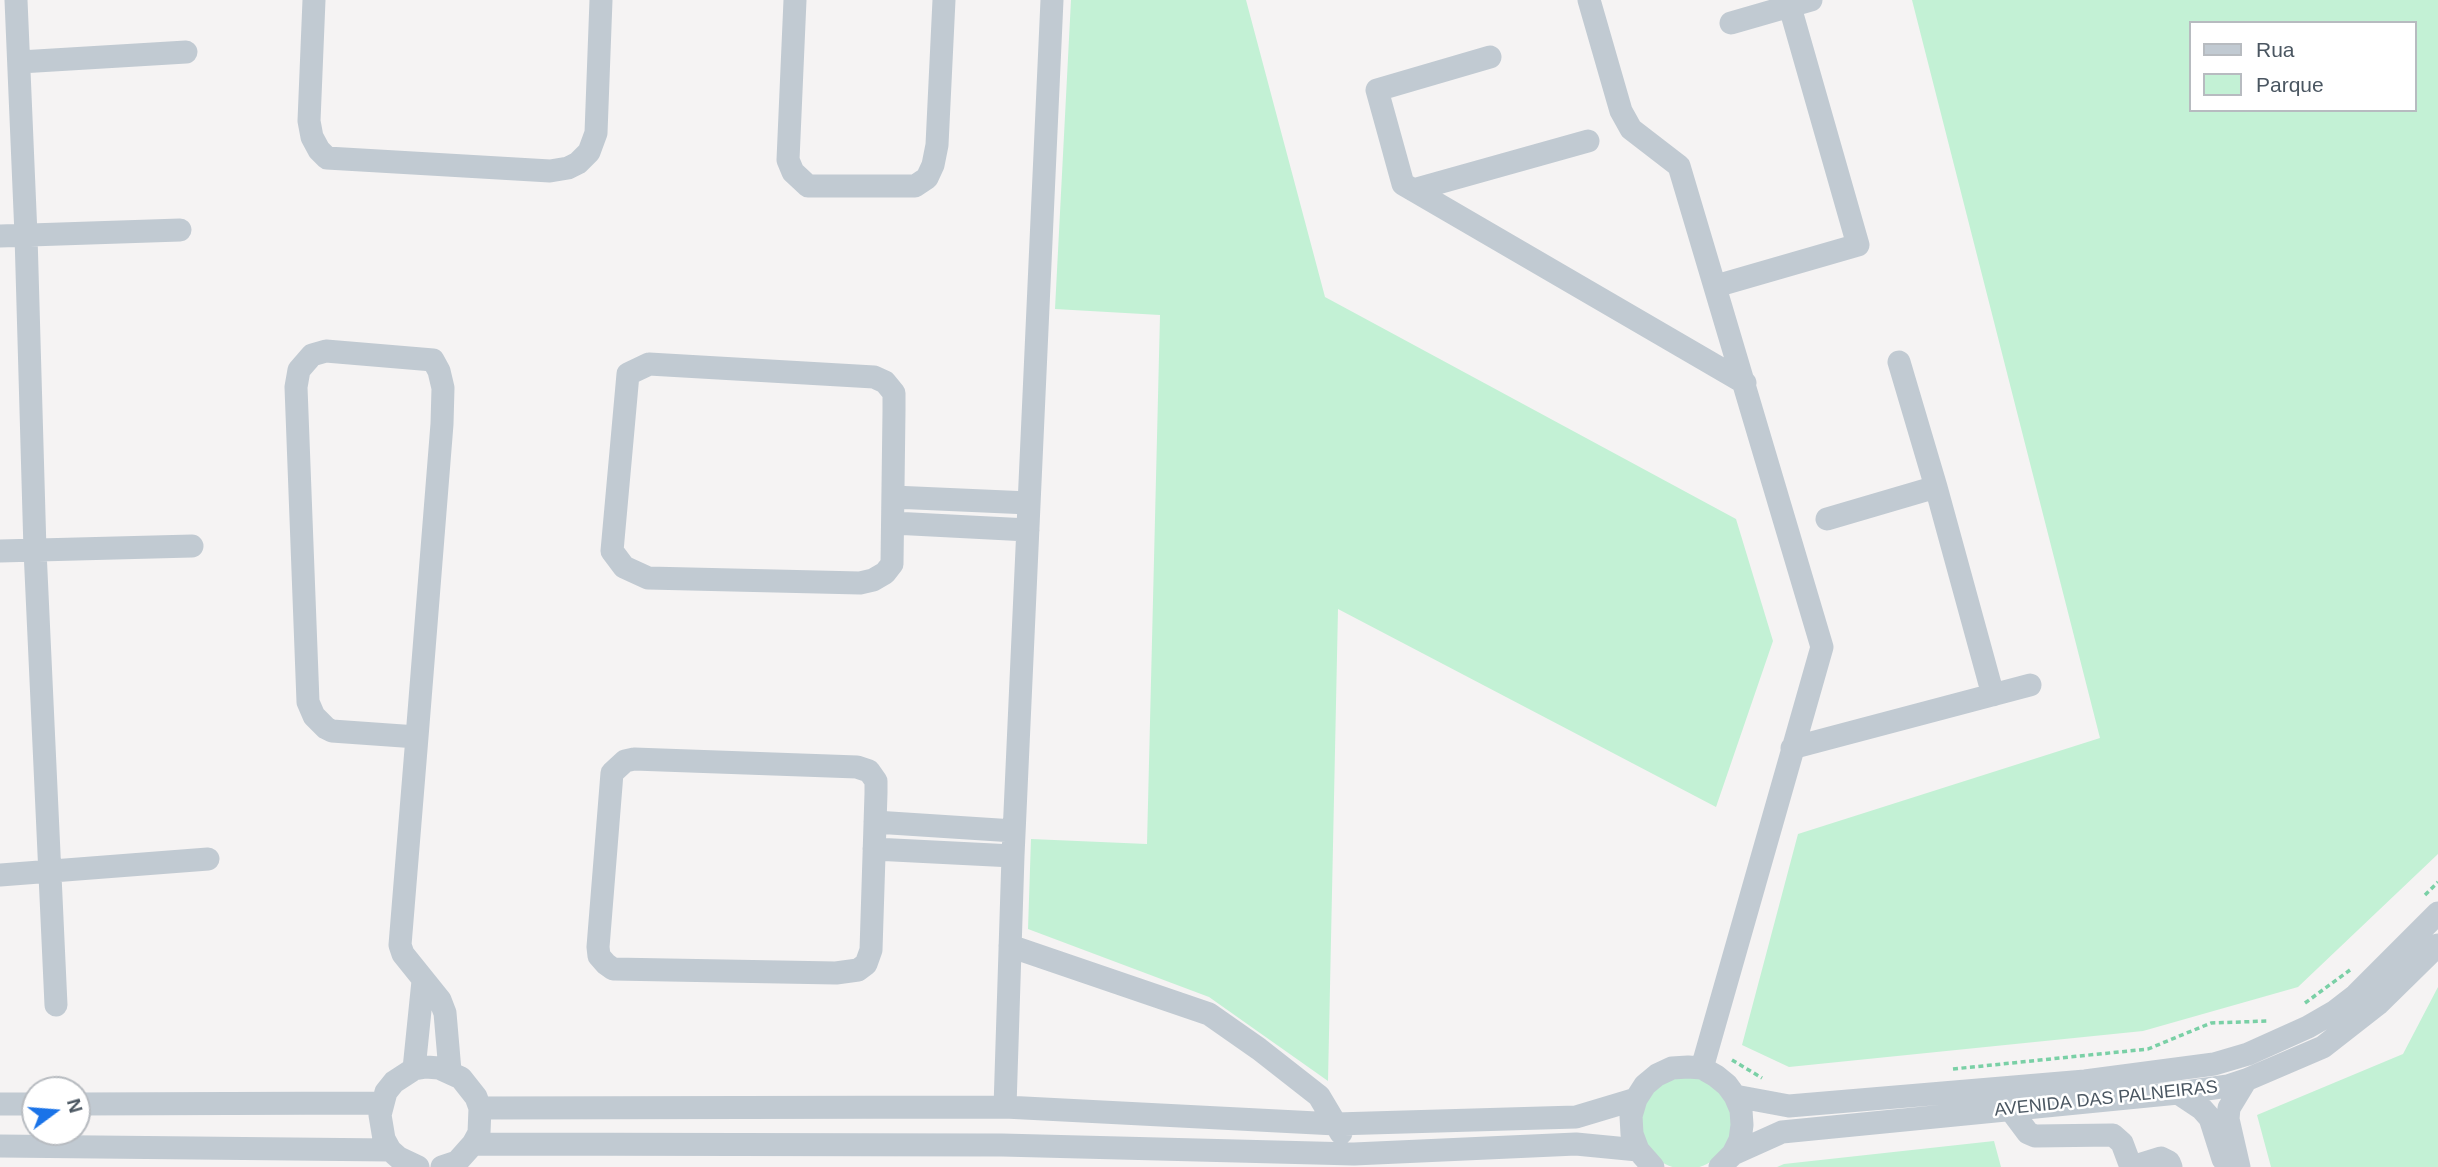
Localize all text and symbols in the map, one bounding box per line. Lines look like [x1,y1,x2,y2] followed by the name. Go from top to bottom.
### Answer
[2190,21,2417,112] legend
[2256,38,2295,61] text: Rua
[2256,73,2324,96] text: Parque
[21,1076,91,1146] north arrow
[1993,1077,2219,1121] street label: AVENIDA DAS PALNEIRAS
[63,1096,87,1115] text: N

